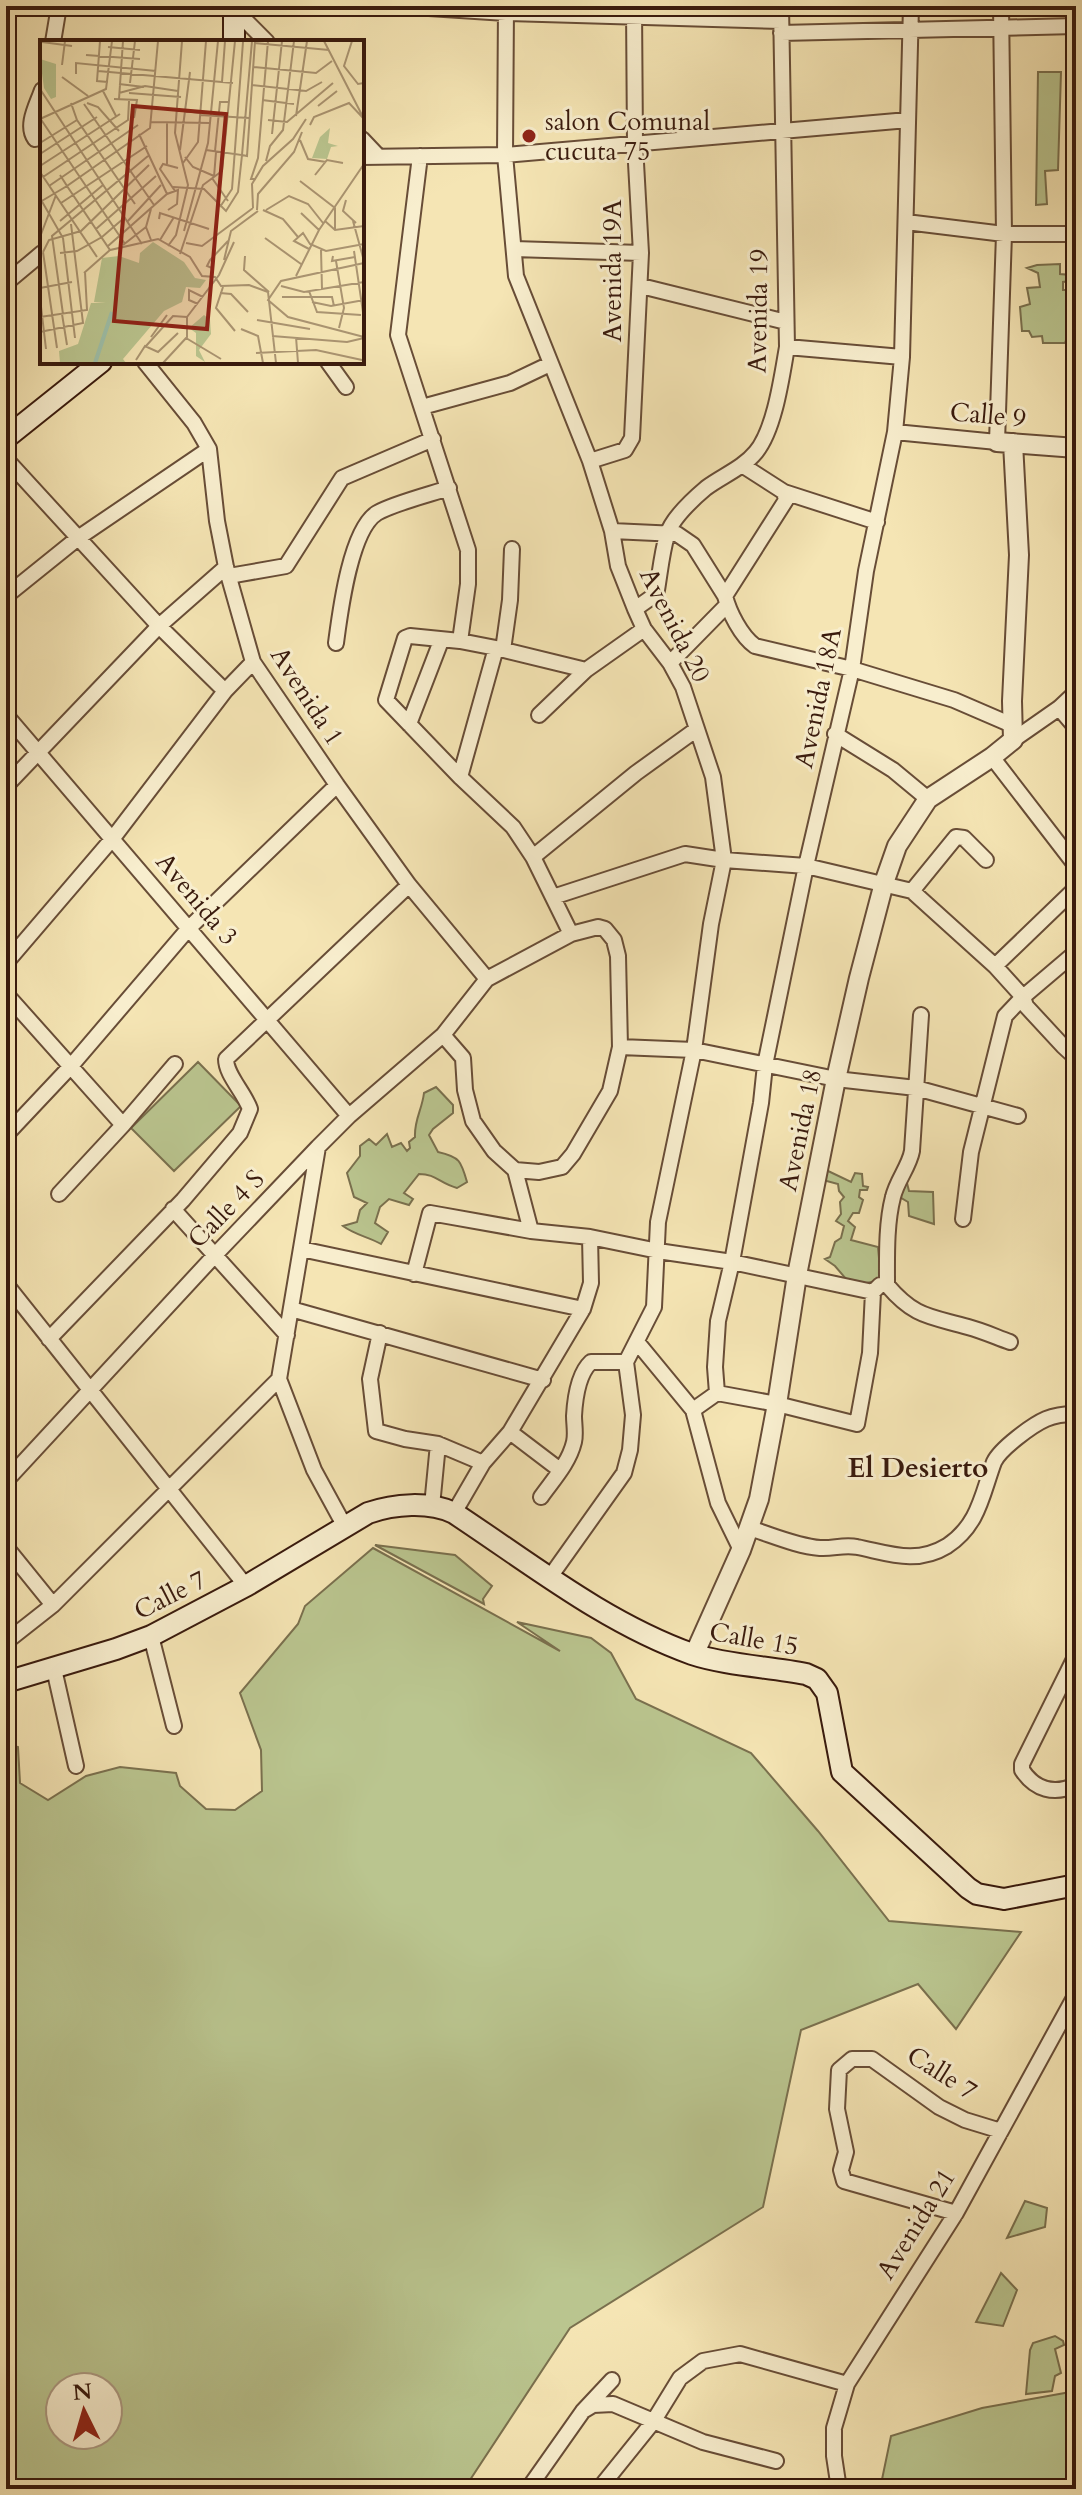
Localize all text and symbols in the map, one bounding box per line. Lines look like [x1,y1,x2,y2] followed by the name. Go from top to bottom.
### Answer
[40,40,364,364] inset map
[545,104,711,169] place label: salon Comunal cucuta 75
[520,127,538,145] marker: salon Comunal cucuta 75
[595,199,630,342] street label: Avenida 19A
[739,249,777,373] street label: Avenida 19
[948,394,1028,436] street label: Calle 9
[631,562,719,688] street label: Avenida 20
[786,624,850,771] street label: Avenida 18A
[262,640,352,752] street label: Avenida 1
[148,845,246,953] street label: Avenida 3
[770,1066,830,1194] street label: Avenida 18
[180,1162,272,1256] street label: Calle 4 S
[848,1449,988,1487] district label: El Desierto
[128,1562,212,1628] street label: Calle 7
[707,1614,801,1664] street label: Calle 15
[900,2038,984,2108] street label: Calle 7
[868,2162,964,2286] street label: Avenida 21
[44,2371,124,2451] north arrow
[72,2376,93,2408] text: N

